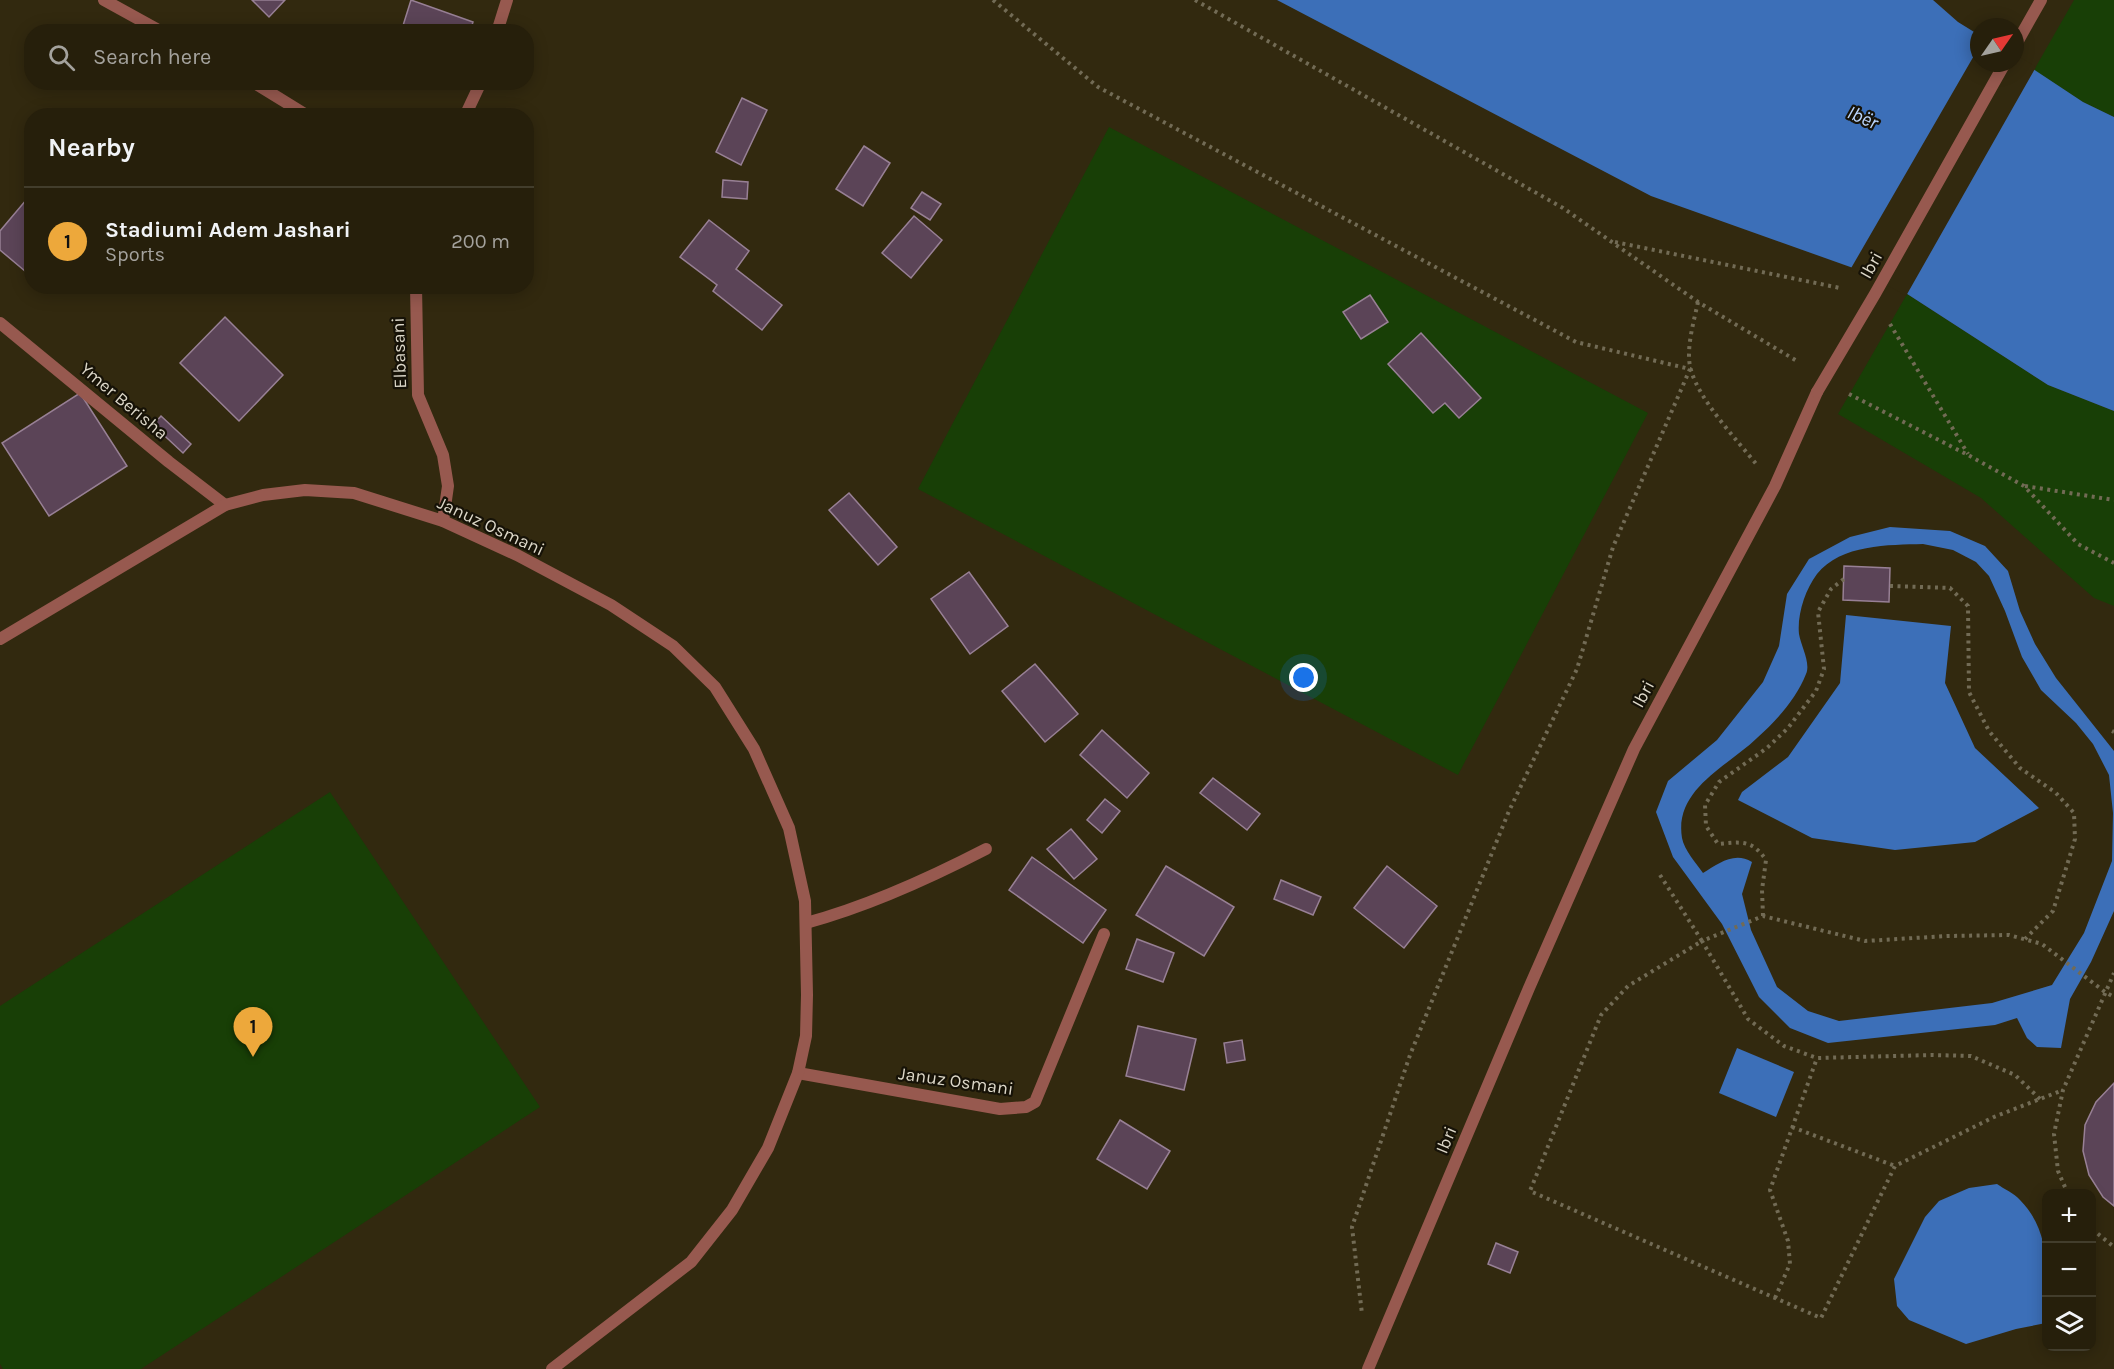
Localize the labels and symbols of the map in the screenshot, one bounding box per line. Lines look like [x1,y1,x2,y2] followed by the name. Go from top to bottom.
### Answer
[1970,18,2024,72] north arrow
[1844,101,1883,135] water label: Ibër
[1855,248,1887,282] street label: Ibri
[387,317,411,389] street label: Elbasani
[76,358,172,444] street label: Ymer Berisha
[434,492,548,560] street label: Januz Osmani
[1289,663,1318,692] your location
[1627,677,1659,711] street label: Ibri
[234,1008,272,1057] pin: 1
[897,1062,1015,1100] street label: Januz Osmani
[1430,1123,1462,1157] street label: Ibri

